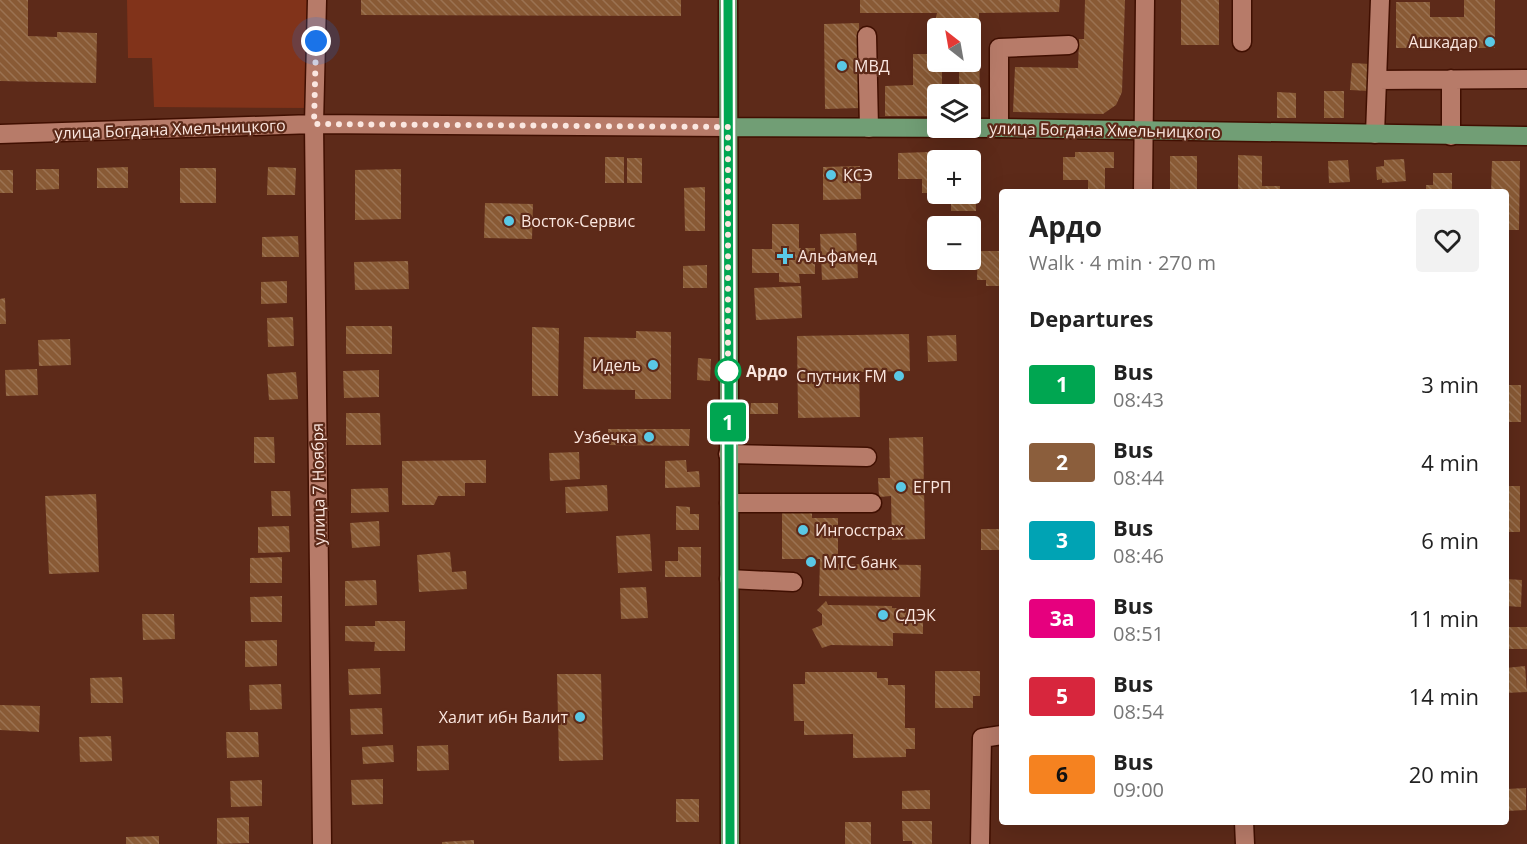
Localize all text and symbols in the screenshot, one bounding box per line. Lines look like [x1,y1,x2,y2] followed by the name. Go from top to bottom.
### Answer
[927,18,981,72] north arrow
[927,18,981,270] map controls
[301,26,331,56] your location
[1409,31,1478,53] place label: Ашкадар
[1483,35,1497,49] marker: Ашкадар
[854,55,890,77] place label: МВД
[835,59,849,73] marker: МВД
[927,84,981,138] button: layers
[54,114,286,144] street label: улица Богдана Хмельницкого
[989,117,1221,143] street label: улица Богдана Хмельницкого
[927,150,981,204] button: +
[843,164,873,186] place label: КСЭ
[824,168,838,182] marker: КСЭ
[1029,207,1102,245] text: Ардо
[1416,209,1479,272] button: heart
[521,210,635,232] place label: Восток-Сервис
[502,214,516,228] marker: Восток-Сервис
[927,216,981,270] button: −
[798,245,877,267] place label: Альфамед
[776,247,794,265] marker: Альфамед
[1029,249,1216,276] text: Walk · 4 min · 270 m
[1029,303,1153,333] text: Departures
[592,354,641,376] place label: Идель
[1113,356,1153,386] text: Bus
[646,358,660,372] marker: Идель
[715,358,741,384] marker: Ардо
[746,360,788,382] place label: Ардо
[796,365,887,387] place label: Спутник FM
[892,369,906,383] marker: Спутник FM
[1421,369,1479,399] text: 3 min
[1056,370,1068,398] text: 1
[1113,386,1164,413] text: 08:43
[708,402,748,442] line badge: 1
[722,408,734,436] text: 1
[306,423,330,545] street label: улица 7 Ноября
[574,426,637,448] place label: Узбечка
[642,430,656,444] marker: Узбечка
[1113,434,1153,464] text: Bus
[1421,447,1479,477] text: 4 min
[1056,448,1068,476] text: 2
[1113,464,1164,491] text: 08:44
[913,476,951,498] place label: ЕГРП
[894,480,908,494] marker: ЕГРП
[1113,512,1153,542] text: Bus
[815,519,904,541] place label: Ингосстрах
[796,523,810,537] marker: Ингосстрах
[1421,525,1479,555] text: 6 min
[1056,526,1068,554] text: 3
[1113,542,1164,569] text: 08:46
[823,551,898,573] place label: МТС банк
[804,555,818,569] marker: МТС банк
[1113,590,1153,620] text: Bus
[1409,603,1479,633] text: 11 min
[895,604,936,626] place label: СДЭК
[1050,604,1074,632] text: 3а
[876,608,890,622] marker: СДЭК
[1113,620,1164,647] text: 08:51
[1113,668,1153,698] text: Bus
[1409,681,1479,711] text: 14 min
[1056,682,1068,710] text: 5
[1113,698,1164,725] text: 08:54
[439,706,568,728] place label: Халит ибн Валит
[573,710,587,724] marker: Халит ибн Валит
[1113,746,1153,776] text: Bus
[1409,759,1479,789] text: 20 min
[1056,760,1068,788] text: 6
[1113,776,1164,803] text: 09:00

